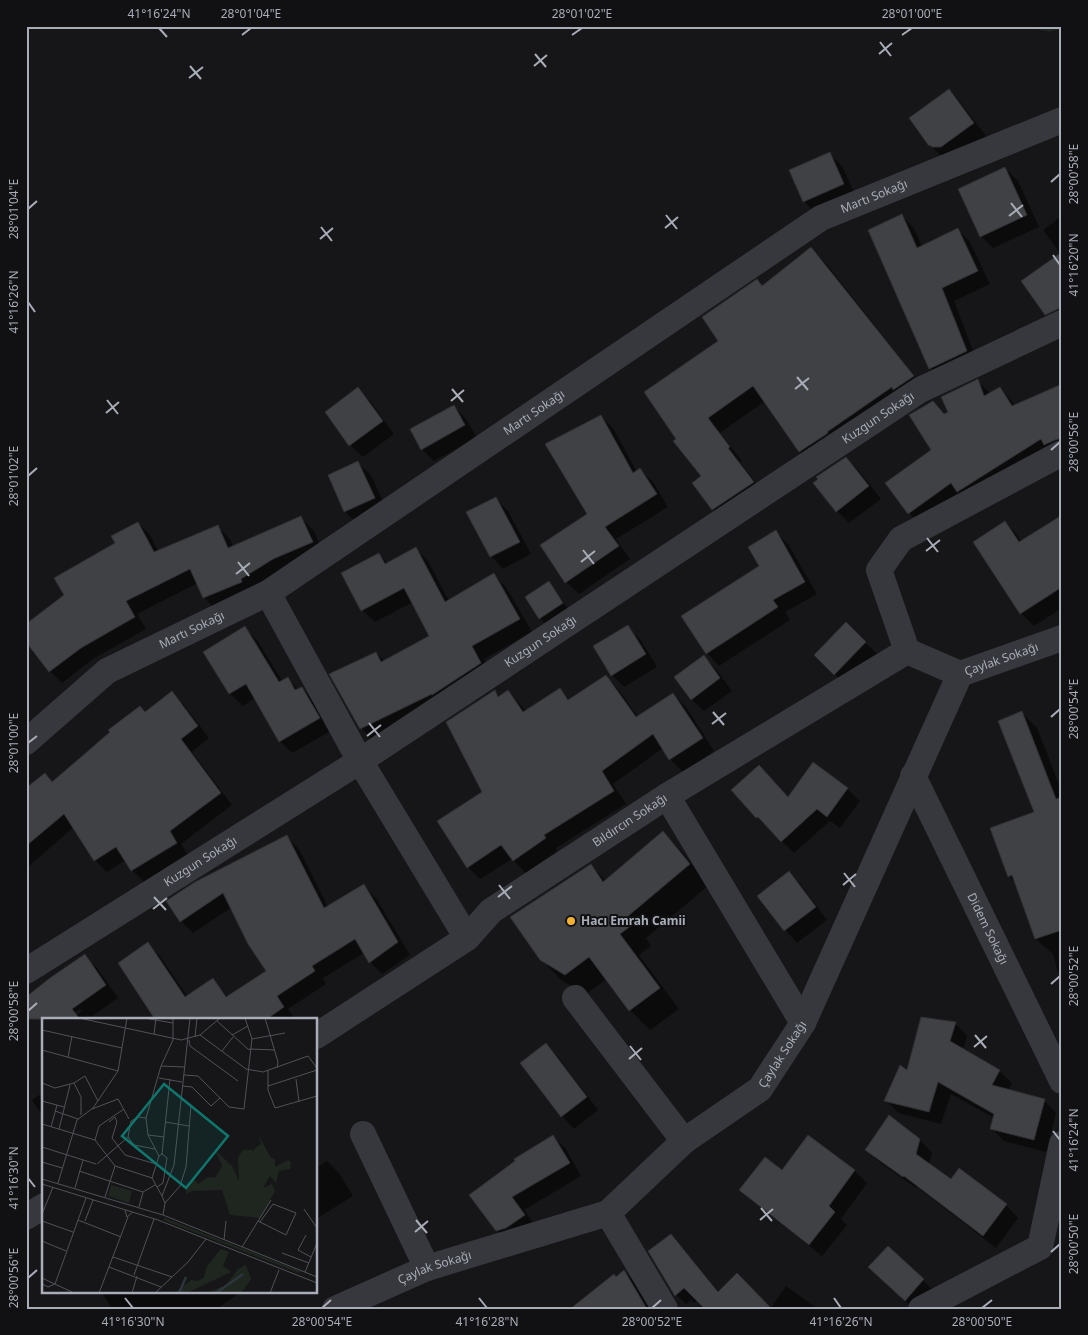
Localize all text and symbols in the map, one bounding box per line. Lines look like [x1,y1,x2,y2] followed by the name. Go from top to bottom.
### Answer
[127,5,191,22] text: 41°16'24"N
[221,5,281,22] text: 28°01'04"E
[552,5,612,22] text: 28°01'02"E
[882,5,942,22] text: 28°01'00"E
[1065,144,1082,204] text: 28°00'58"E
[838,175,910,217] street label: Martı Sokağı
[5,179,22,239] text: 28°01'04"E
[1065,233,1082,297] text: 41°16'20"N
[5,270,22,334] text: 41°16'26"N
[500,385,568,439] street label: Martı Sokağı
[838,387,917,447] street label: Kuzgun Sokağı
[1065,412,1082,472] text: 28°00'56"E
[5,446,22,506] text: 28°01'02"E
[156,606,227,653] street label: Martı Sokağı
[501,611,580,671] street label: Kuzgun Sokağı
[962,638,1041,680] street label: Çaylak Sokağı
[1065,679,1082,739] text: 28°00'54"E
[5,713,22,773] text: 28°01'00"E
[589,789,670,851] street label: Bıldırcın Sokağı
[160,832,240,890] street label: Kuzgun Sokağı
[963,890,1013,967] street label: Didem Sokağı
[581,912,686,929] place label: Hacı Emrah Camii
[565,915,577,927] marker: Hacı Emrah Camii
[1065,946,1082,1006] text: 28°00'52"E
[5,981,22,1041] text: 28°00'58"E
[754,1017,810,1091] street label: Çaylak Sokağı
[42,1018,318,1292] inset map
[1065,1108,1082,1172] text: 41°16'24"N
[5,1146,22,1210] text: 41°16'30"N
[1065,1214,1082,1274] text: 28°00'50"E
[395,1246,473,1288] street label: Çaylak Sokağı
[5,1248,22,1308] text: 28°00'56"E
[101,1313,165,1330] text: 41°16'30"N
[292,1313,352,1330] text: 28°00'54"E
[455,1313,519,1330] text: 41°16'28"N
[622,1313,682,1330] text: 28°00'52"E
[809,1313,873,1330] text: 41°16'26"N
[952,1313,1012,1330] text: 28°00'50"E

